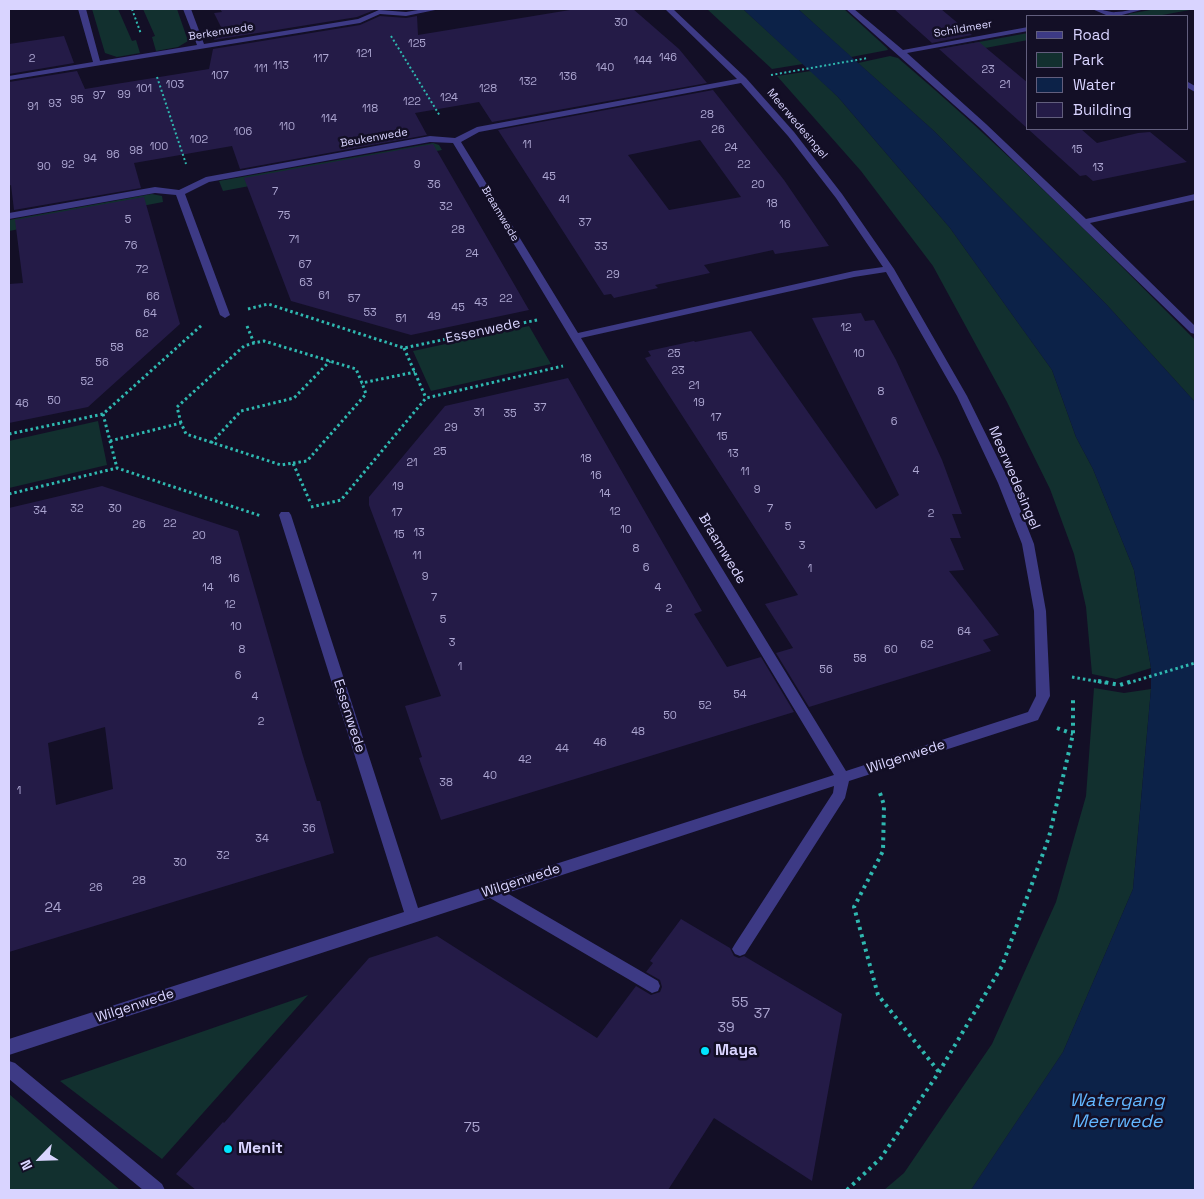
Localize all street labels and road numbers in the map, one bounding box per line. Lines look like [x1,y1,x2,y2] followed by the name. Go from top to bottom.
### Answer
[933,17,993,41] street label: Schildmeer
[188,20,254,44] street label: Berkenwede
[764,86,830,162] street label: Meerwedesingel
[339,126,409,150] street label: Beukenwede
[478,184,522,244] street label: Braamwede
[444,315,522,347] street label: Essenwede
[985,424,1043,532] street label: Meerwedesingel
[694,511,750,587] street label: Braamwede
[329,677,369,755] street label: Essenwede
[865,736,947,778] street label: Wilgenwede
[480,860,562,902] street label: Wilgenwede
[94,985,176,1027] street label: Wilgenwede

